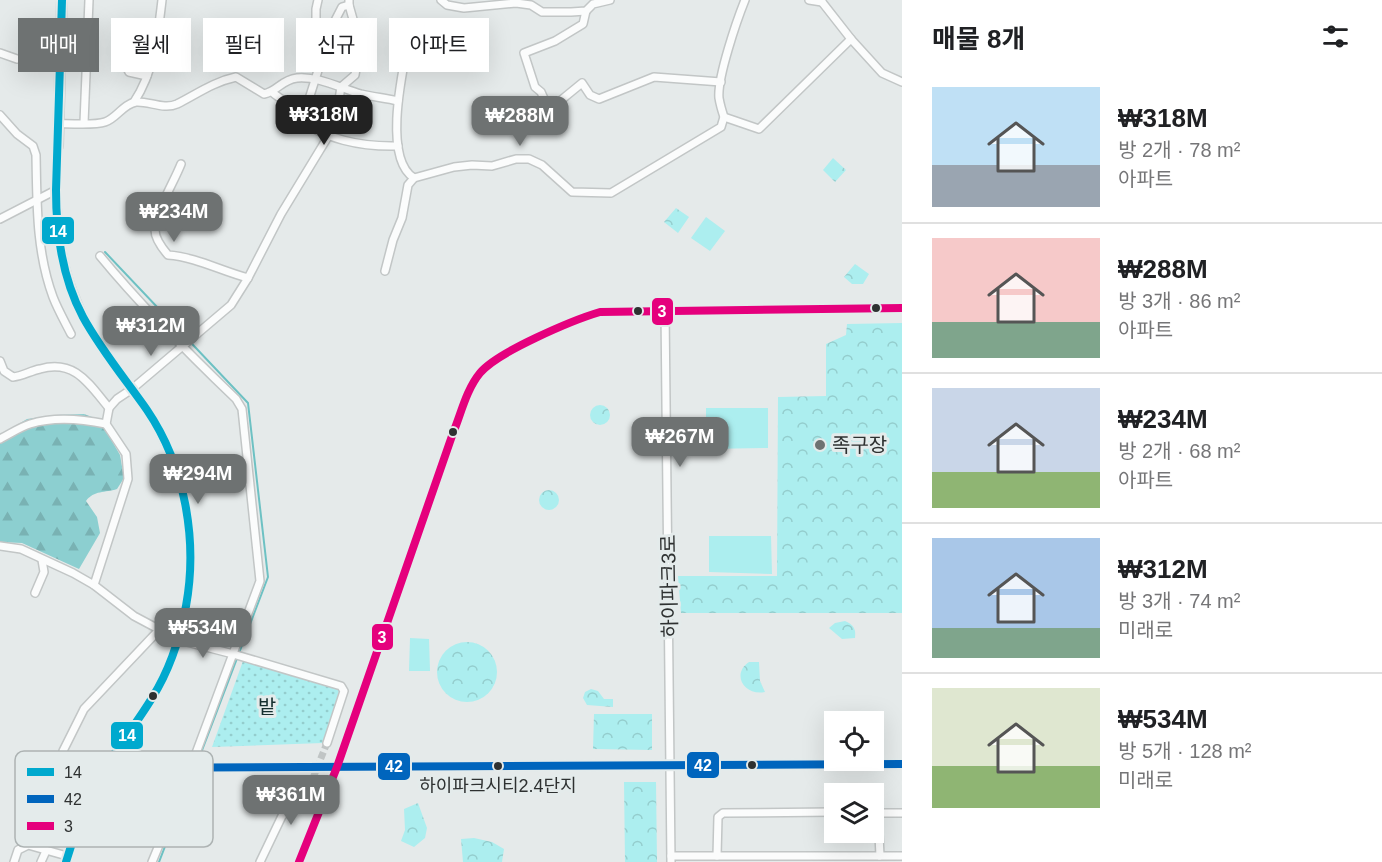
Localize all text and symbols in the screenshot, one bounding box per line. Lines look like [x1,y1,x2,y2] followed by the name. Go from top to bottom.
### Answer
[18,18,99,72] chip: 매매
[111,18,191,72] chip: 월세
[203,18,284,72] chip: 필터
[296,18,377,72] chip: 신규
[389,18,489,72] chip: 아파트
[1319,20,1352,53] icon: filters
[932,24,1025,54] text: 매물 8개
[282,95,366,146] pin: ₩318M
[478,96,562,147] pin: ₩288M
[290,103,358,125] text: ₩318M
[1118,103,1208,133] text: ₩318M
[486,104,554,126] text: ₩288M
[980,111,1052,183] icon: home
[1118,139,1240,161] text: 방 2개 · 78 m²
[1118,168,1173,190] text: 아파트
[132,192,216,243] pin: ₩234M
[140,200,208,222] text: ₩234M
[41,216,75,245] line badge: 14
[49,223,67,240] text: 14
[1118,254,1208,284] text: ₩288M
[980,262,1052,334] icon: home
[1118,290,1240,312] text: 방 3개 · 86 m²
[651,297,674,326] line badge: 3
[870,302,882,314] unlabelled marker
[658,303,667,320] text: 3
[632,305,644,317] unlabelled marker
[109,306,193,357] pin: ₩312M
[117,314,185,336] text: ₩312M
[1118,319,1173,341] text: 아파트
[1118,404,1208,434] text: ₩234M
[980,412,1052,484] icon: home
[638,417,722,468] pin: ₩267M
[646,425,714,447] text: ₩267M
[447,426,459,438] unlabelled marker
[832,434,887,456] place label: 족구장
[813,438,827,452] marker: 족구장
[1118,440,1240,462] text: 방 2개 · 68 m²
[156,454,240,505] pin: ₩294M
[164,462,232,484] text: ₩294M
[1118,469,1173,491] text: 아파트
[657,534,681,638] street label: 하이파크3로
[1118,554,1208,584] text: ₩312M
[980,562,1052,634] icon: home
[1118,590,1240,612] text: 방 3개 · 74 m²
[161,608,245,659] pin: ₩534M
[169,616,237,638] text: ₩534M
[1118,619,1173,641] text: 미래로
[371,623,394,651] line badge: 3
[378,629,387,646] text: 3
[147,690,159,702] unlabelled marker
[258,696,276,718] park label: 밭
[1118,704,1208,734] text: ₩534M
[824,711,884,843] map controls
[824,711,884,771] button: locate
[980,712,1052,784] icon: home
[110,721,144,750] line badge: 14
[118,727,136,744] text: 14
[1118,740,1252,762] text: 방 5개 · 128 m²
[15,751,213,847] legend
[686,751,720,779] line badge: 42
[377,752,411,781] line badge: 42
[694,757,712,774] text: 42
[385,758,403,775] text: 42
[746,759,758,771] unlabelled marker
[492,760,504,772] marker: 하이파크시티2.4단지
[64,764,82,781] text: 14
[1118,769,1173,791] text: 미래로
[249,775,333,826] pin: ₩361M
[419,776,577,796] place label: 하이파크시티2.4단지
[257,783,325,805] text: ₩361M
[824,783,884,843] button: layers
[64,791,82,808] text: 42
[64,818,73,835] text: 3

